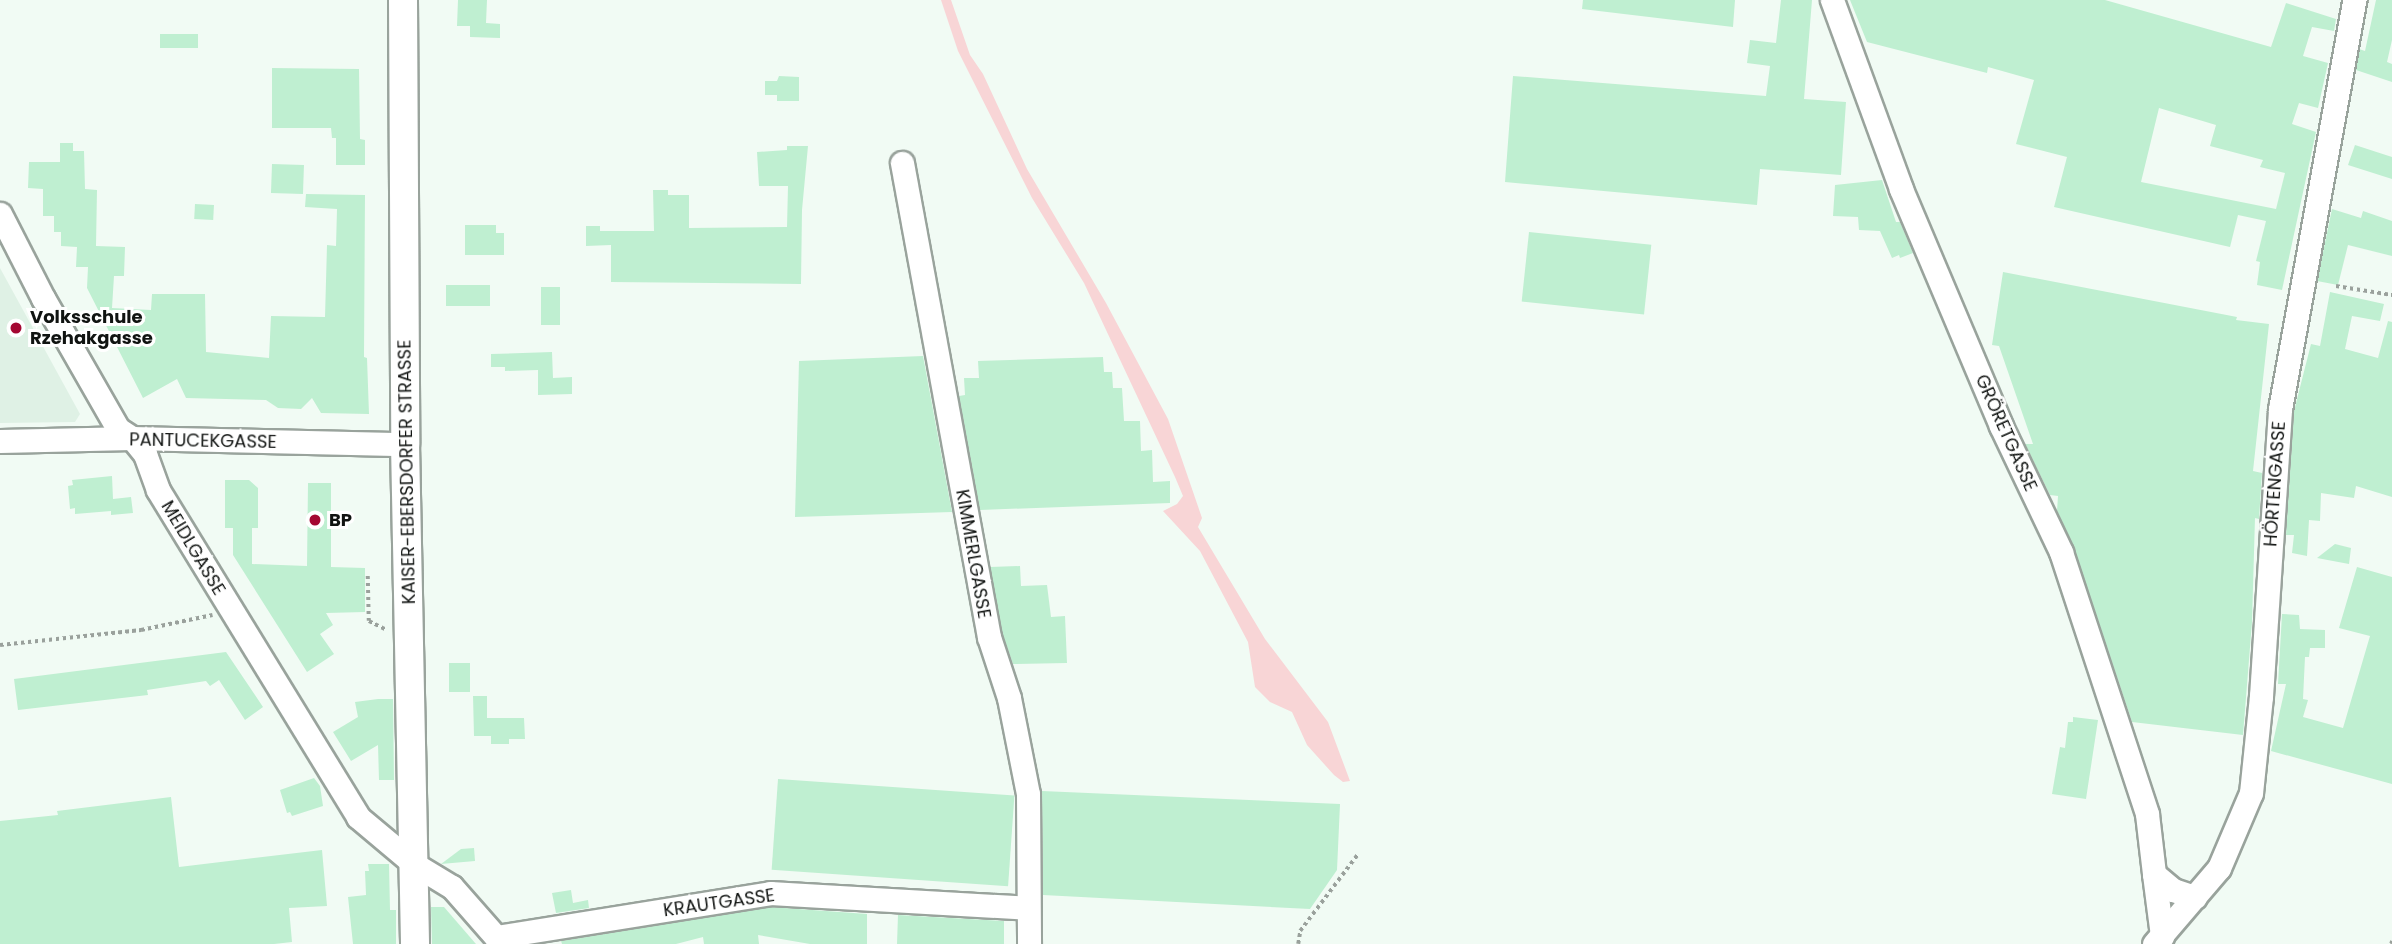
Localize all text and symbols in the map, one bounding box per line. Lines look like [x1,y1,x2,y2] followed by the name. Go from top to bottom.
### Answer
[30,307,153,350] place label: Volksschule Rzehakgasse
[8,320,24,336] marker: Volksschule Rzehakgasse
[394,340,420,604] street label: KAISER-EBERSDORFER STRASSE
[1971,371,2041,495] street label: GRÖRETGASSE
[2260,421,2290,547] street label: HÖRTENGASSE
[129,429,277,453] street label: PANTUCEKGASSE
[951,488,995,620] street label: KIMMERLGASSE
[156,497,230,599] street label: MEIDLGASSE
[329,509,352,531] place label: BP
[307,512,323,528] marker: BP
[662,884,776,922] street label: KRAUTGASSE

